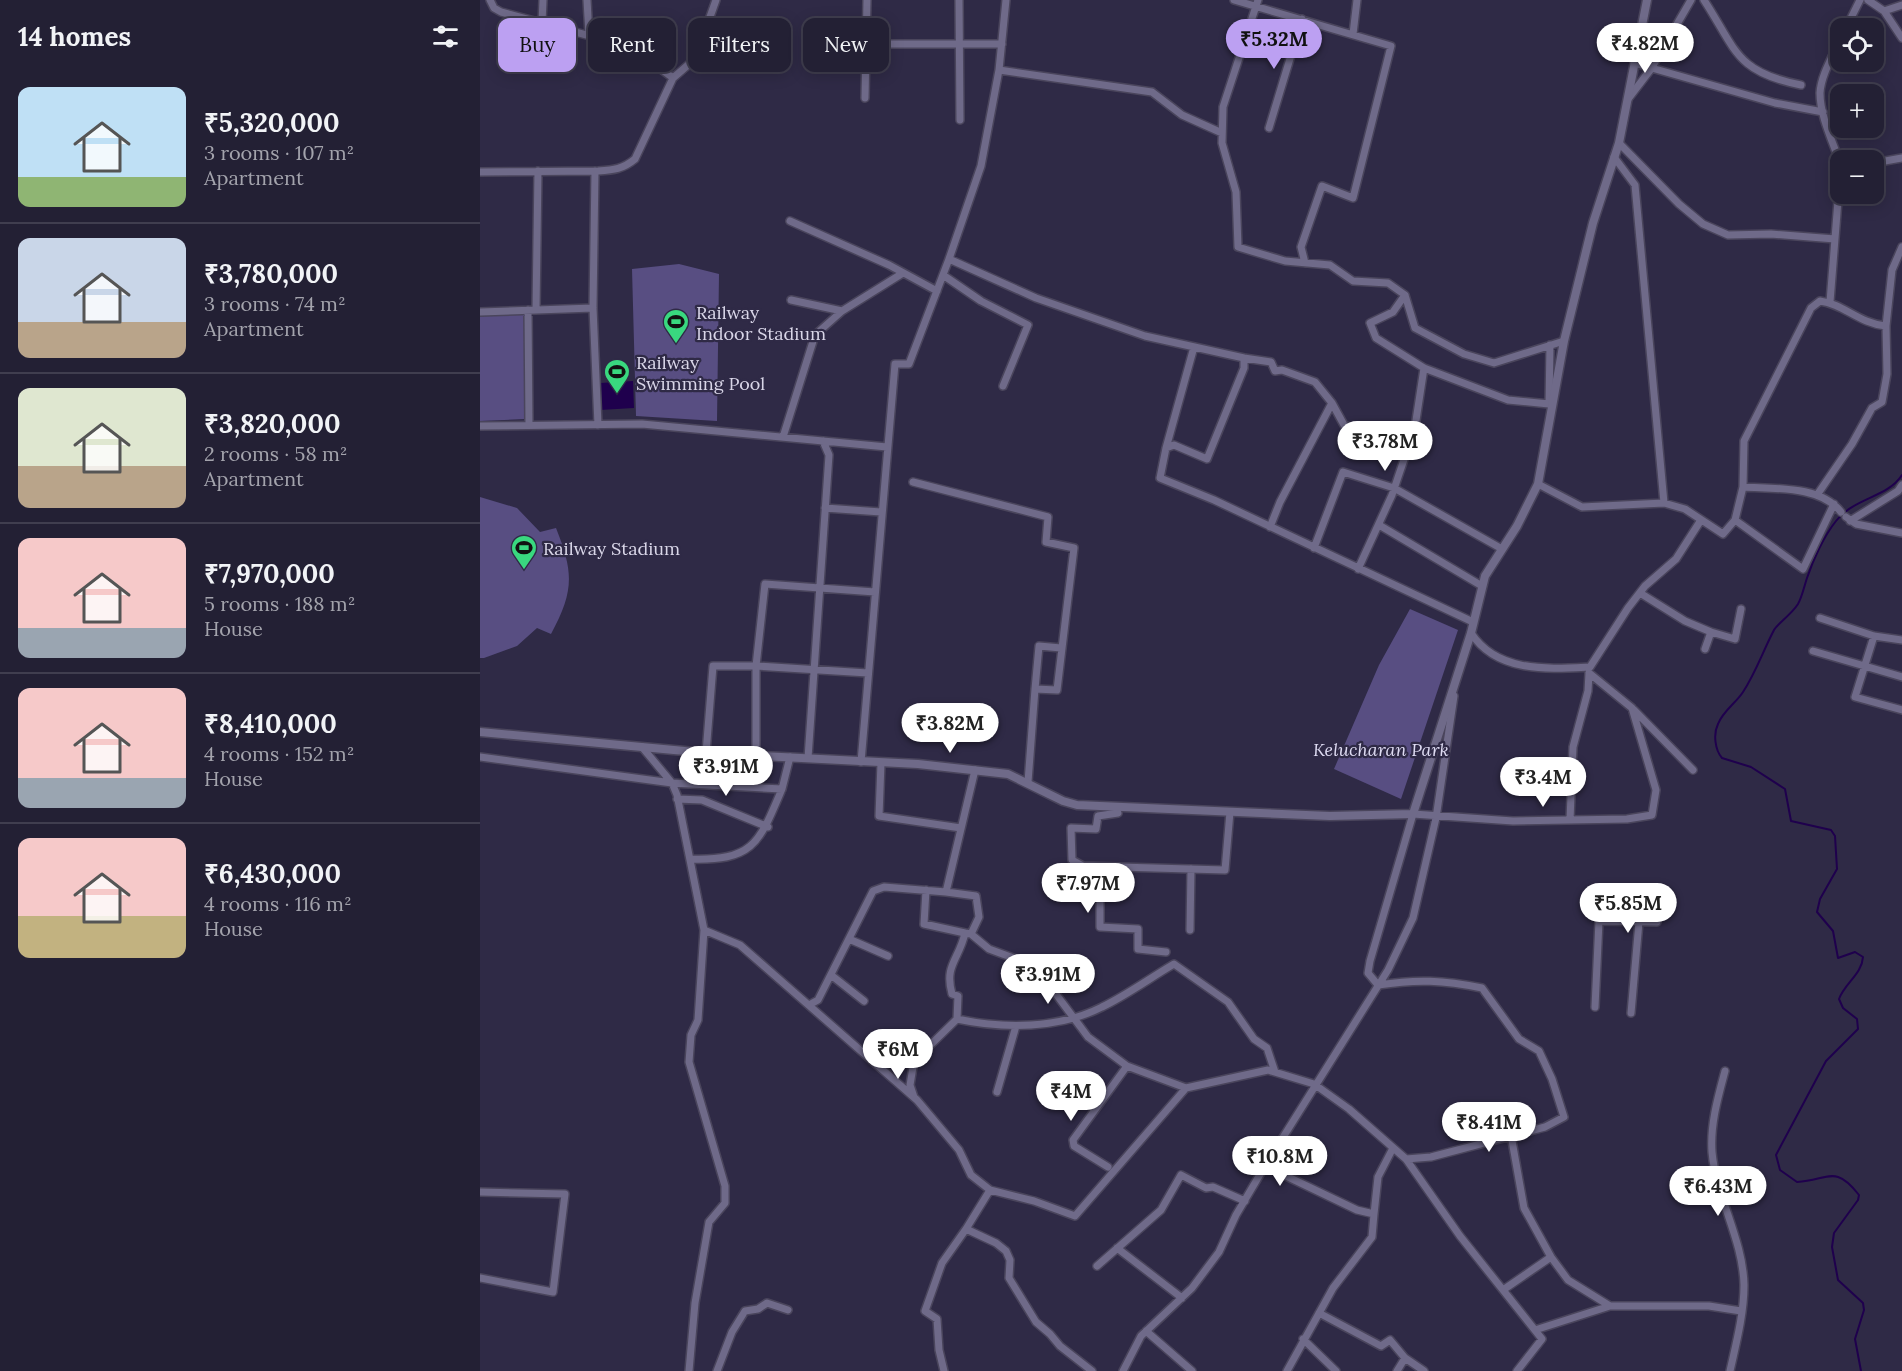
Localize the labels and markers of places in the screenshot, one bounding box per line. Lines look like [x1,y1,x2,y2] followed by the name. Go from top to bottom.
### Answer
[1225,19,1323,70] pin: ₹5.32M
[1596,23,1694,74] pin: ₹4.82M
[696,301,826,345] place label: Railway Indoor Stadium
[661,307,691,345] sports icon: Railway Indoor Stadium
[636,351,765,395] place label: Railway Swimming Pool
[602,357,632,395] sports icon: Railway Swimming Pool
[1336,421,1434,472] pin: ₹3.78M
[509,533,539,571] sports icon: Railway Stadium
[543,537,680,560] place label: Railway Stadium
[901,703,999,754] pin: ₹3.82M
[677,746,775,797] pin: ₹3.91M
[1501,757,1585,808] pin: ₹3.4M
[1039,863,1137,914] pin: ₹7.97M
[1579,883,1677,934] pin: ₹5.85M
[999,954,1097,1005] pin: ₹3.91M
[869,1029,927,1080] pin: ₹6M
[1042,1071,1100,1122] pin: ₹4M
[1440,1102,1538,1153] pin: ₹8.41M
[1231,1136,1329,1187] pin: ₹10.8M
[1669,1166,1767,1217] pin: ₹6.43M

